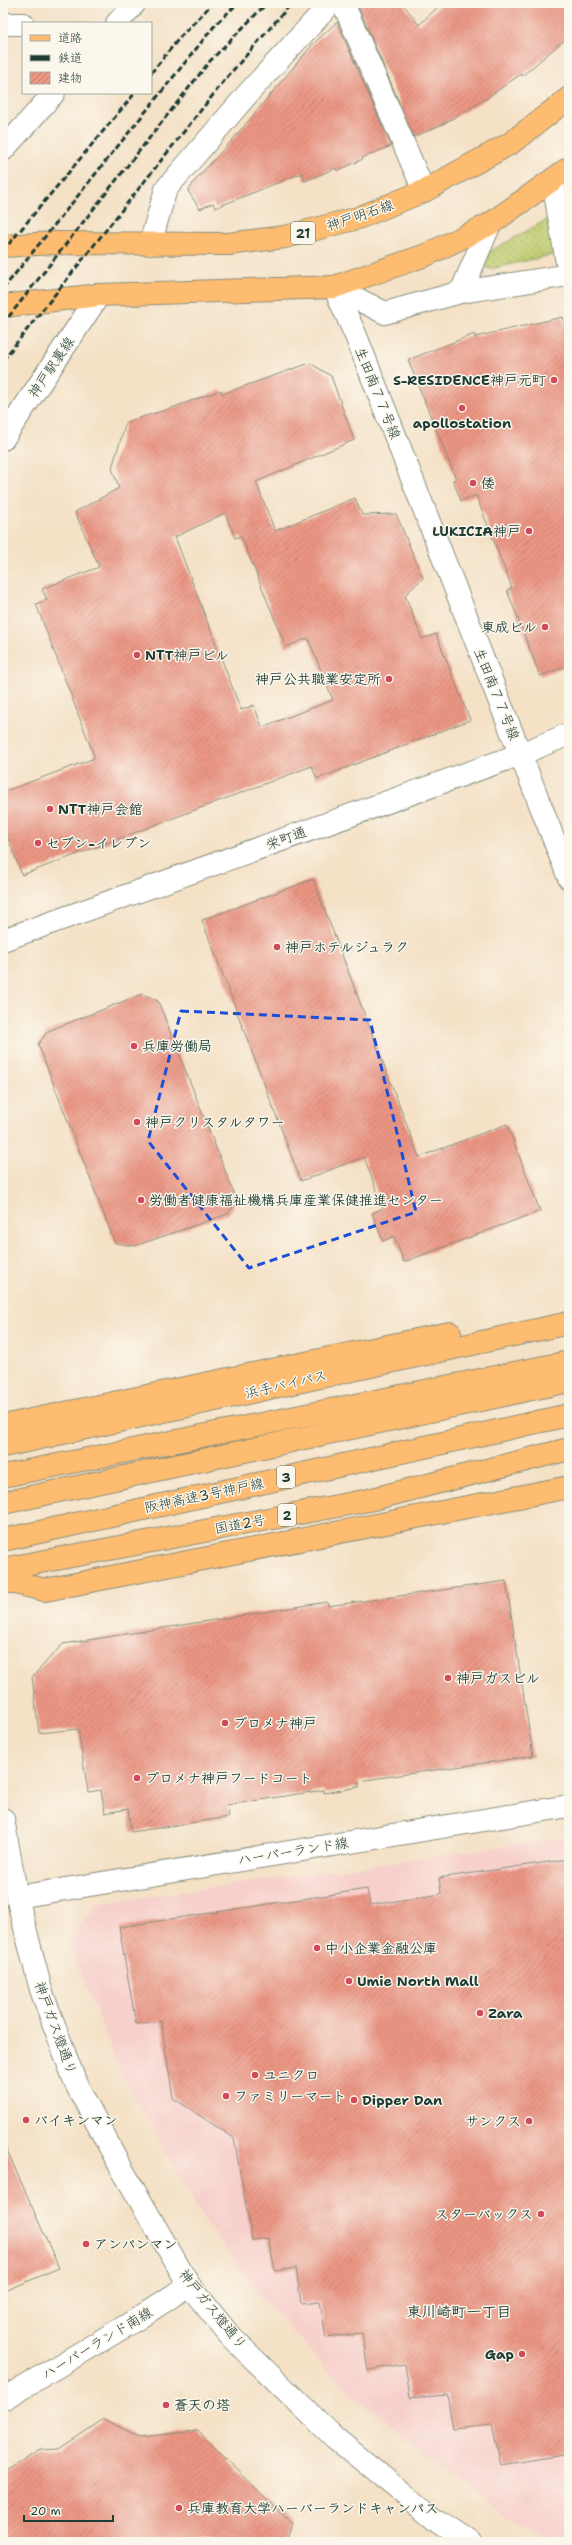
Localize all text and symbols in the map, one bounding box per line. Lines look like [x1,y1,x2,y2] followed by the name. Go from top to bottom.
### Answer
[22,22,152,94] legend
[58,30,82,46] text: 道路
[58,50,82,66] text: 鉄道
[58,70,82,86] text: 建物
[324,195,396,235] street label: 神戸明石線
[291,222,315,244] road number: 21
[24,333,78,401] street label: 神戸駅裏線
[351,344,405,442] street label: 生田南７７号線
[393,371,546,389] place label: S-RESIDENCE神戸元町
[549,375,559,385] marker: S-RESIDENCE神戸元町
[457,403,467,413] marker: apollostation
[413,414,511,432] place label: apollostation
[481,474,495,492] place label: 倭
[468,478,478,488] marker: 倭
[432,522,521,540] place label: LUKICIA神戸
[524,526,534,536] marker: LUKICIA神戸
[481,618,537,636] place label: 東成ビル
[540,622,550,632] marker: 東成ビル
[470,645,524,743] street label: 生田南７７号線
[145,646,229,664] place label: NTT神戸ビル
[132,650,142,660] marker: NTT神戸ビル
[255,670,381,688] place label: 神戸公共職業安定所
[384,674,394,684] marker: 神戸公共職業安定所
[58,800,142,818] place label: NTT神戸会館
[45,804,55,814] marker: NTT神戸会館
[263,822,309,854] street label: 栄町通
[46,834,151,852] place label: セブン-イレブン
[33,838,43,848] marker: セブン-イレブン
[285,938,409,956] place label: 神戸ホテルジュラク
[272,942,282,952] marker: 神戸ホテルジュラク
[142,1037,212,1055] place label: 兵庫労働局
[129,1041,139,1051] marker: 兵庫労働局
[145,1113,285,1131] place label: 神戸クリスタルタワー
[132,1117,142,1127] marker: 神戸クリスタルタワー
[149,1191,443,1209] place label: 労働者健康福祉機構兵庫産業保健推進センター
[136,1195,146,1205] marker: 労働者健康福祉機構兵庫産業保健推進センター
[243,1366,329,1402] street label: 浜手バイパス
[277,1466,295,1488] road number: 3
[143,1474,265,1516] street label: 阪神高速3号神戸線
[278,1504,296,1526] road number: 2
[213,1510,267,1538] street label: 国道2号
[456,1669,540,1687] place label: 神戸ガスビル
[443,1673,453,1683] marker: 神戸ガスビル
[233,1714,317,1732] place label: プロメナ神戸
[220,1718,230,1728] marker: プロメナ神戸
[145,1769,313,1787] place label: プロメナ神戸フードコート
[132,1773,142,1783] marker: プロメナ神戸フードコート
[236,1833,350,1869] street label: ハーバーランド線
[325,1939,437,1957] place label: 中小企業金融公庫
[312,1943,322,1953] marker: 中小企業金融公庫
[357,1972,479,1990] place label: Umie North Mall
[344,1976,354,1986] marker: Umie North Mall
[31,1979,81,2077] street label: 神戸ガス燈通り
[488,2004,523,2022] place label: Zara
[475,2008,485,2018] marker: Zara
[263,2066,319,2084] place label: ユニクロ
[250,2070,260,2080] marker: ユニクロ
[234,2087,347,2105] place label: ファミリーマート
[221,2091,231,2101] marker: ファミリーマート
[362,2091,442,2109] place label: Dipper Dan
[349,2095,359,2105] marker: Dipper Dan
[34,2111,118,2129] place label: バイキンマン
[465,2112,521,2130] place label: サンクス
[21,2115,31,2125] marker: バイキンマン
[524,2116,534,2126] marker: サンクス
[435,2205,533,2223] place label: スターバックス
[536,2209,546,2219] marker: スターバックス
[94,2235,177,2253] place label: アンパンマン
[81,2239,91,2249] marker: アンパンマン
[175,2265,251,2353] street label: 神戸ガス燈通り
[406,2302,512,2322] district label: 東川崎町一丁目
[38,2303,156,2383] street label: ハーバーランド南線
[485,2345,514,2363] place label: Gap
[517,2349,527,2359] marker: Gap
[174,2396,230,2414] place label: 蒼天の塔
[161,2400,171,2410] marker: 蒼天の塔
[24,2497,113,2523] scale bar
[187,2499,438,2517] place label: 兵庫教育大学ハーバーランドキャンパス
[30,2503,61,2519] text: 20 m
[174,2503,184,2513] marker: 兵庫教育大学ハーバーランドキャンパス

